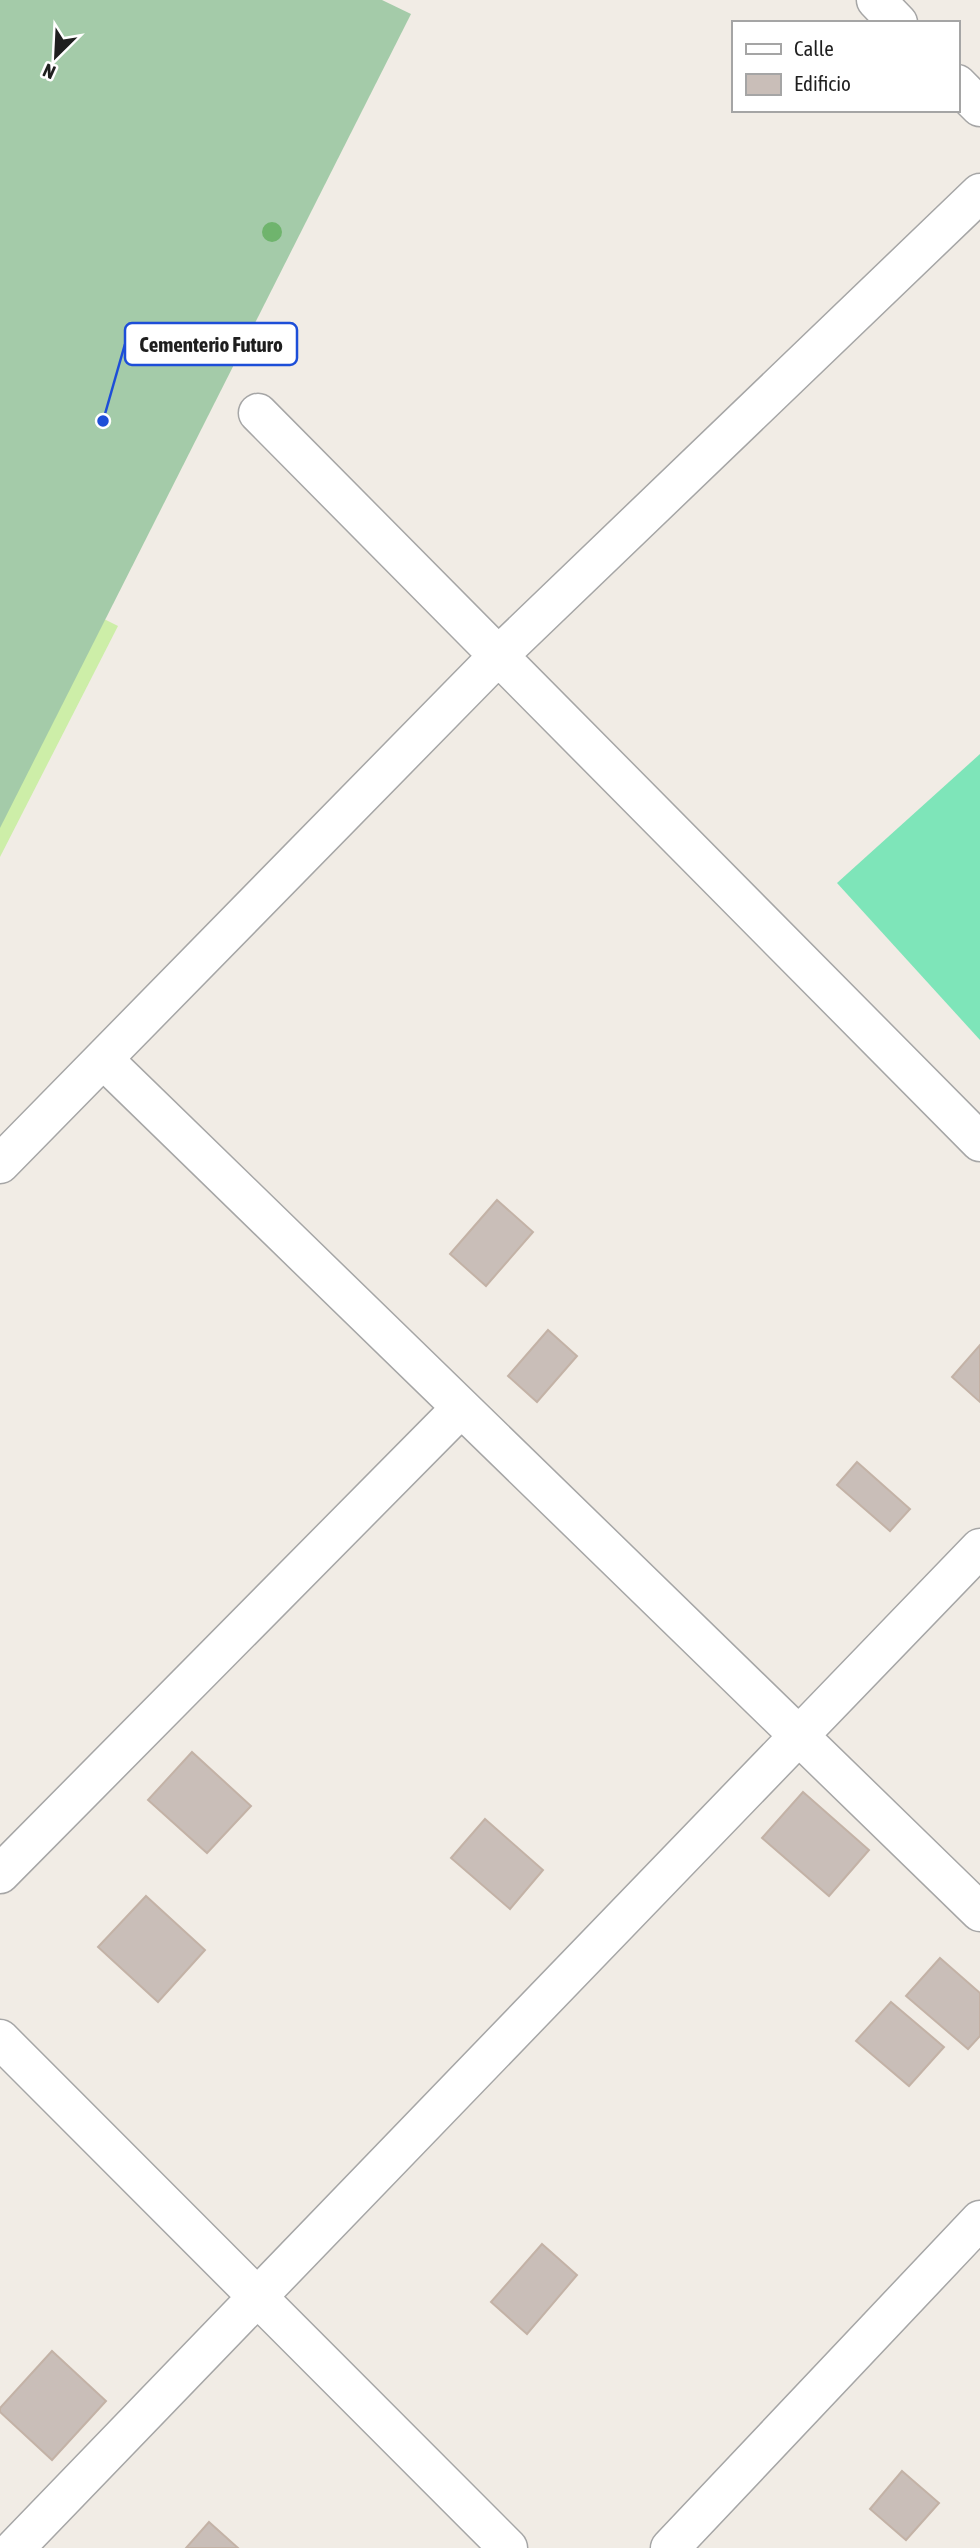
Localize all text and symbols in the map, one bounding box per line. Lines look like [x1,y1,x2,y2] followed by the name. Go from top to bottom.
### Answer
[21,21,91,91] north arrow
[732,21,959,112] legend
[794,36,834,60] text: Calle
[39,59,59,84] text: N
[794,71,851,95] text: Edificio
[125,323,297,365] callout: Cementerio Futuro
[139,332,283,356] text: Cementerio Futuro

